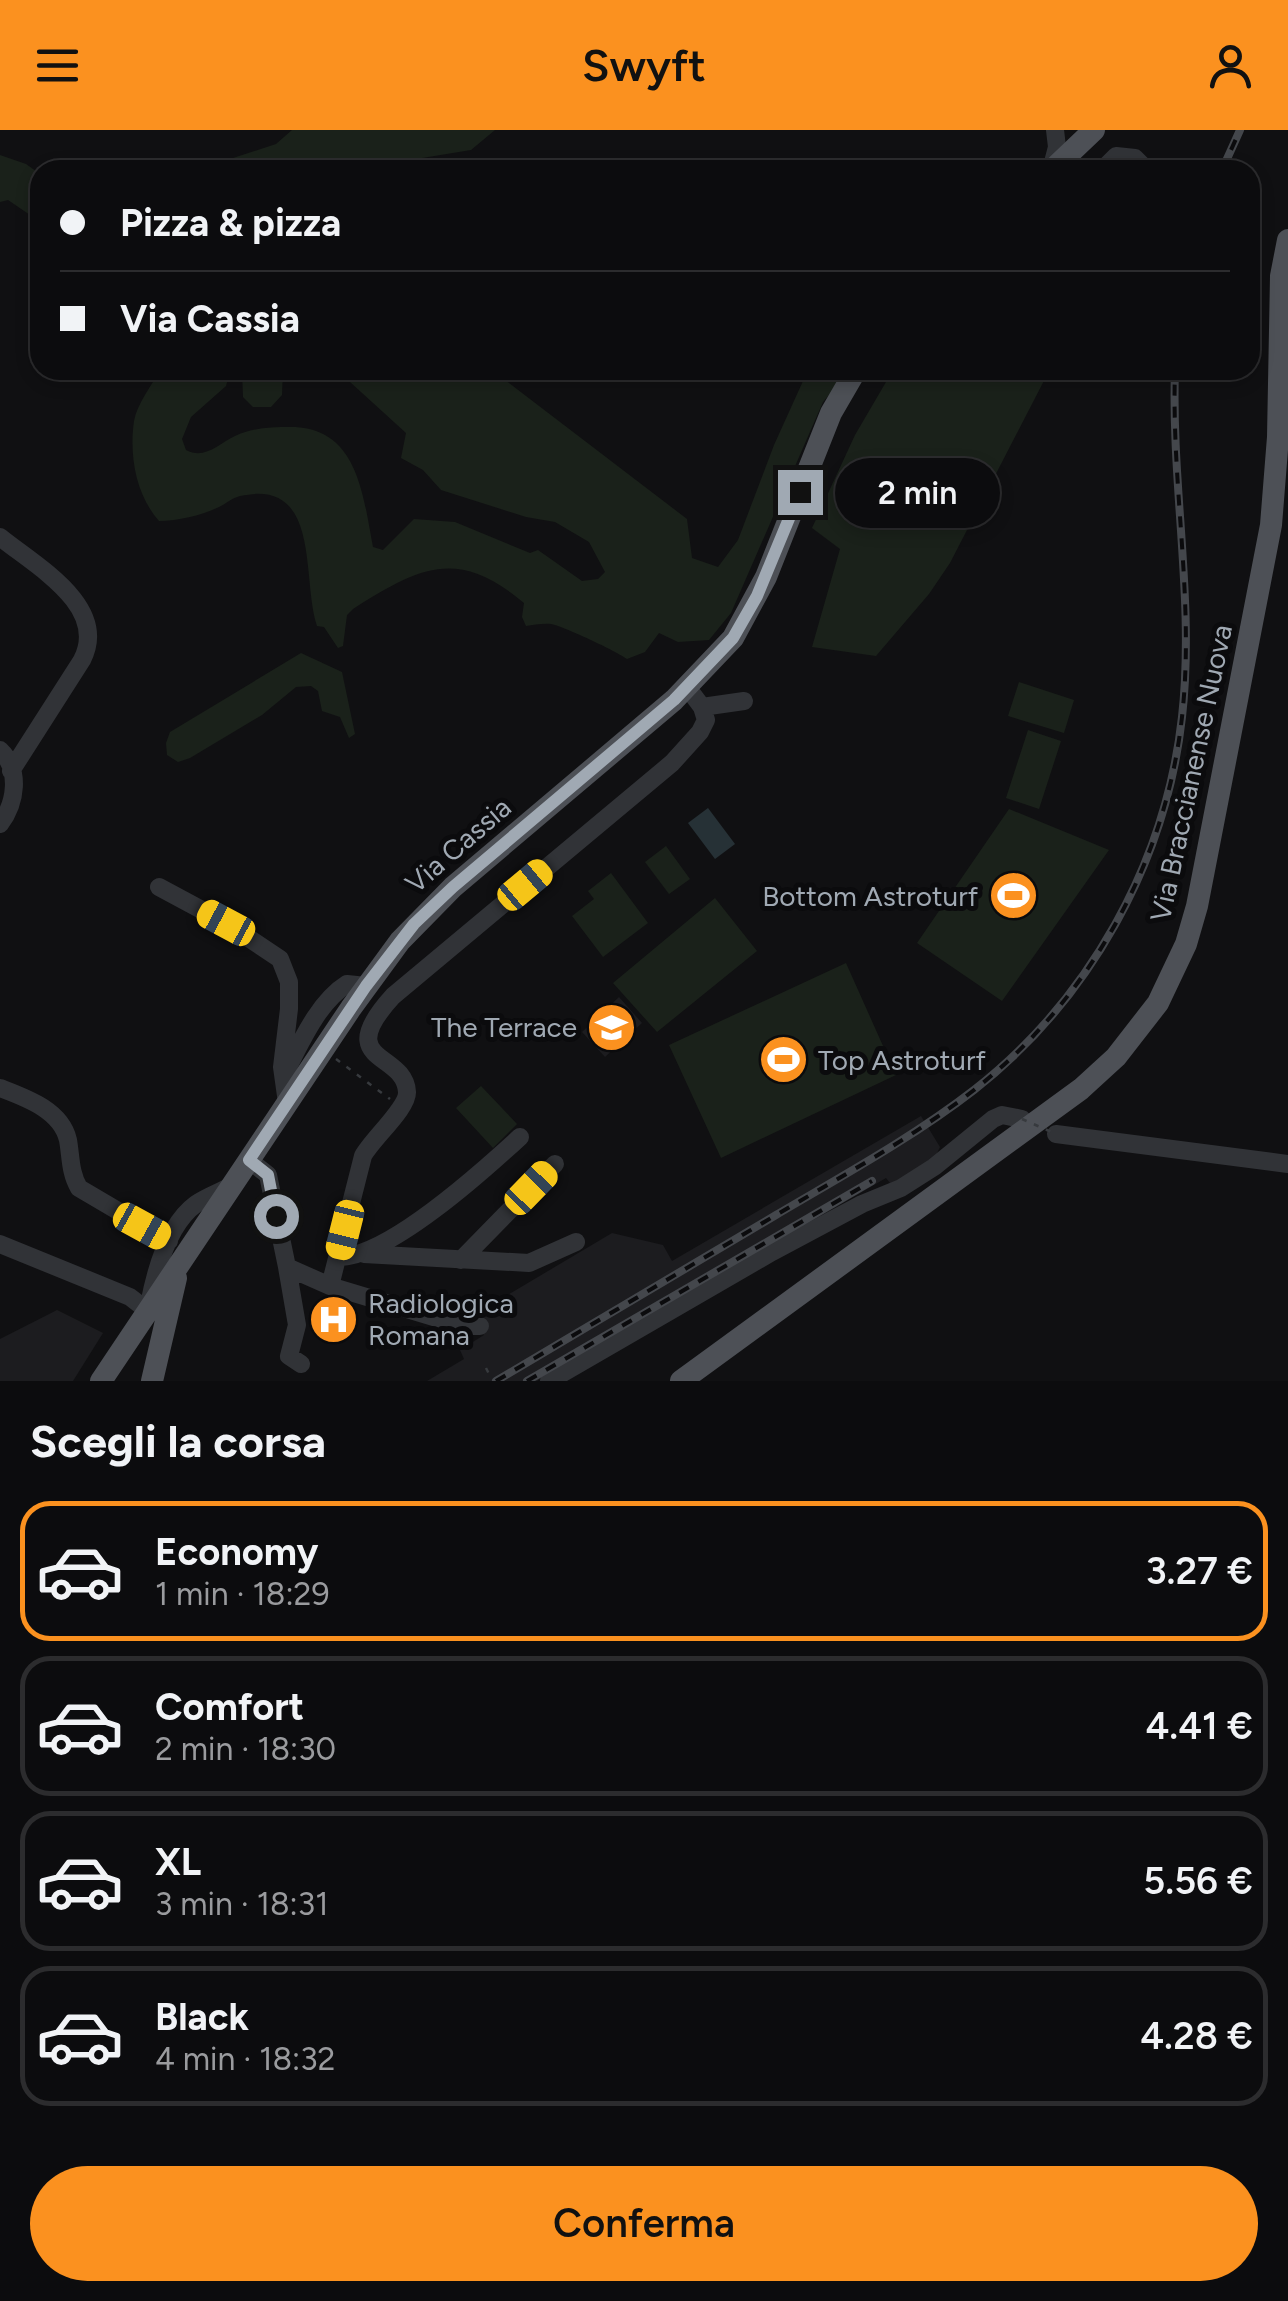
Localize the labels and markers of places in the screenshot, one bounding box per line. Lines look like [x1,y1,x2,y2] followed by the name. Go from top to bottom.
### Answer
[987,870,1039,922] sports icon: Bottom Astroturf
[762,879,979,913] place label: Bottom Astroturf
[586,1001,638,1053] school or university icon: The Terrace
[431,1010,577,1044] place label: The Terrace
[757,1034,809,1086] sports icon: Top Astroturf
[818,1043,986,1077] place label: Top Astroturf
[368,1286,514,1352] place label: Radiologica Romana
[307,1293,359,1345] hospital icon: Radiologica Romana

